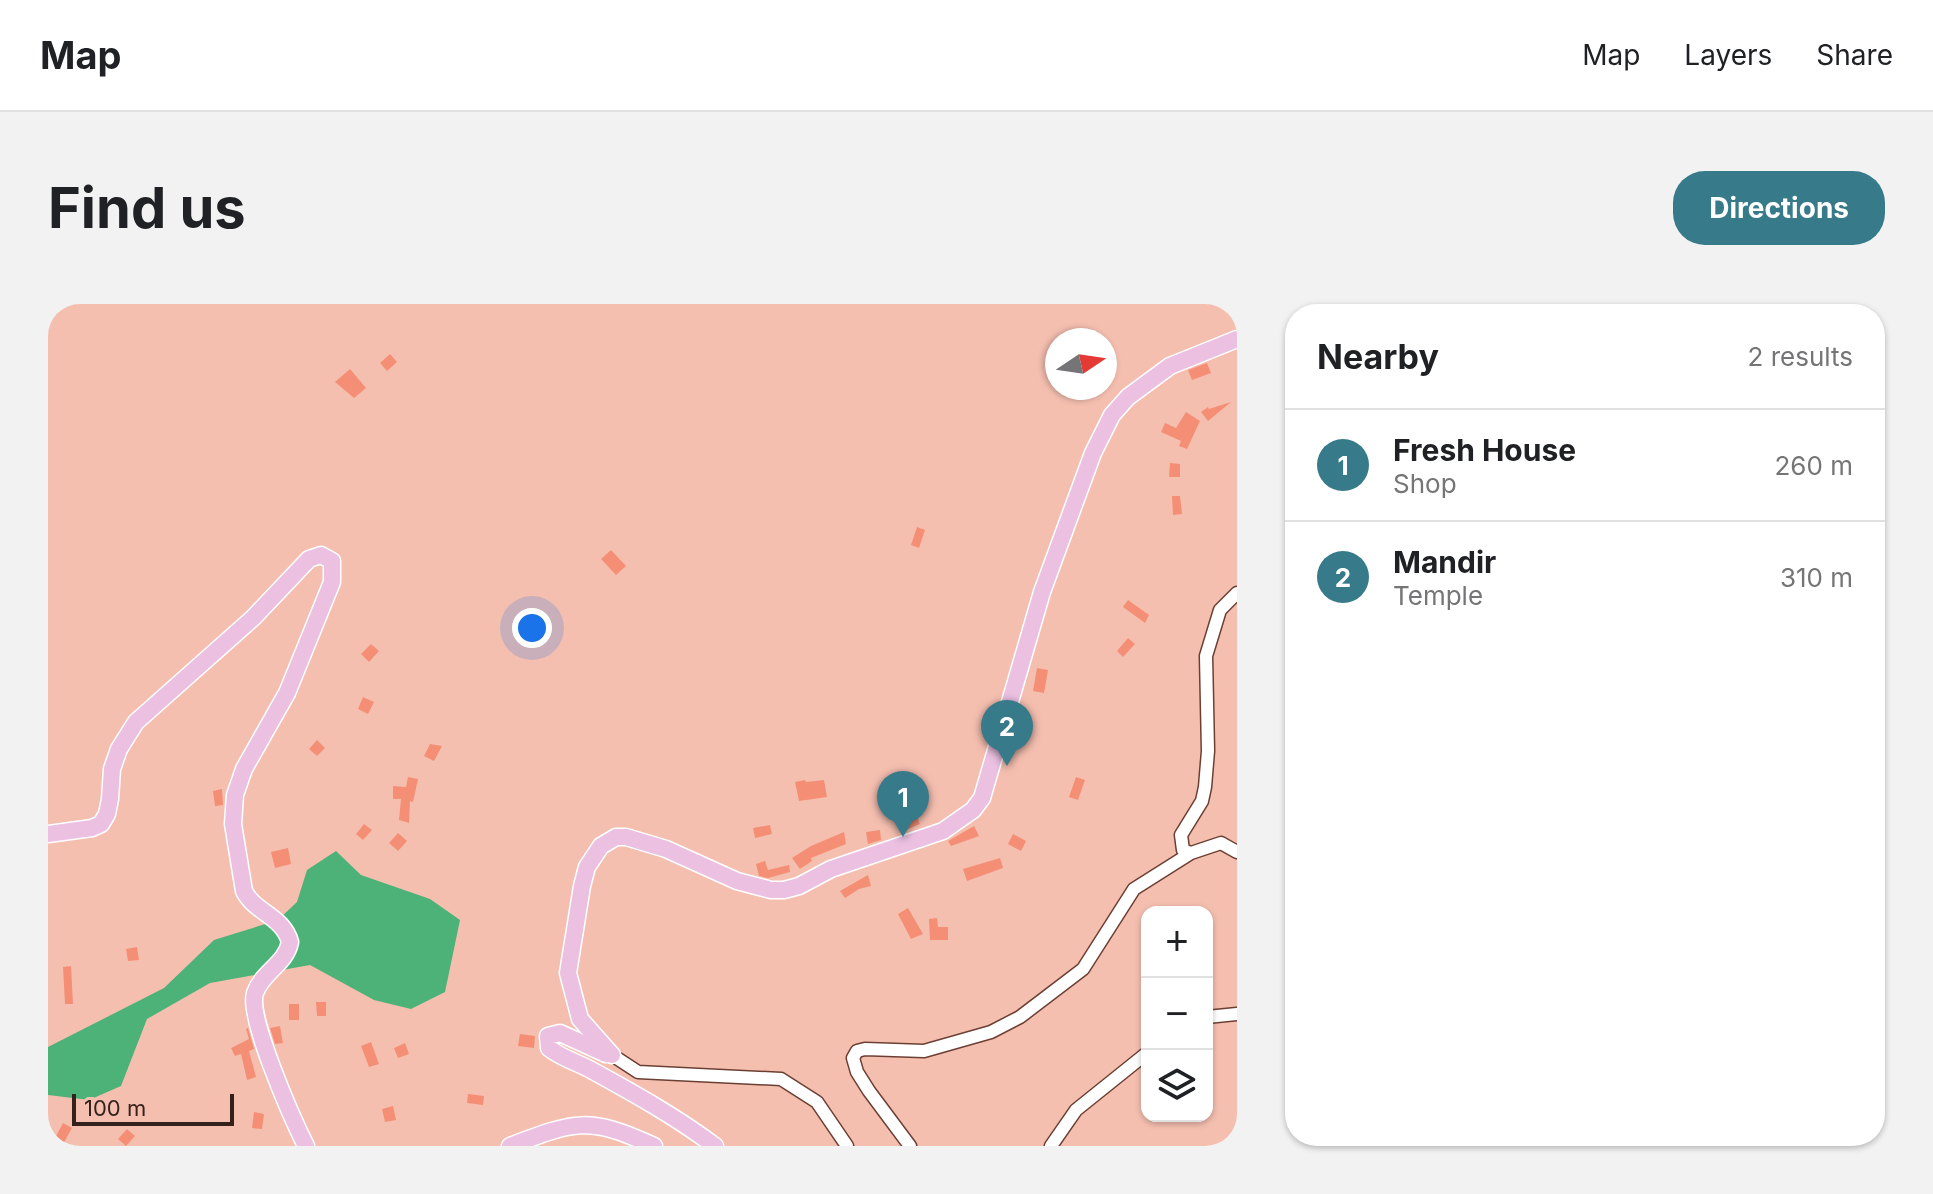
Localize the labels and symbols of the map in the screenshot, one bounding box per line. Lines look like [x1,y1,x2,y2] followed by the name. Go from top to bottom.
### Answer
[1045,328,1117,400] north arrow
[512,608,552,648] your location
[981,700,1033,766] pin: 2
[877,771,929,837] pin: 1
[72,1090,234,1126] scale bar

